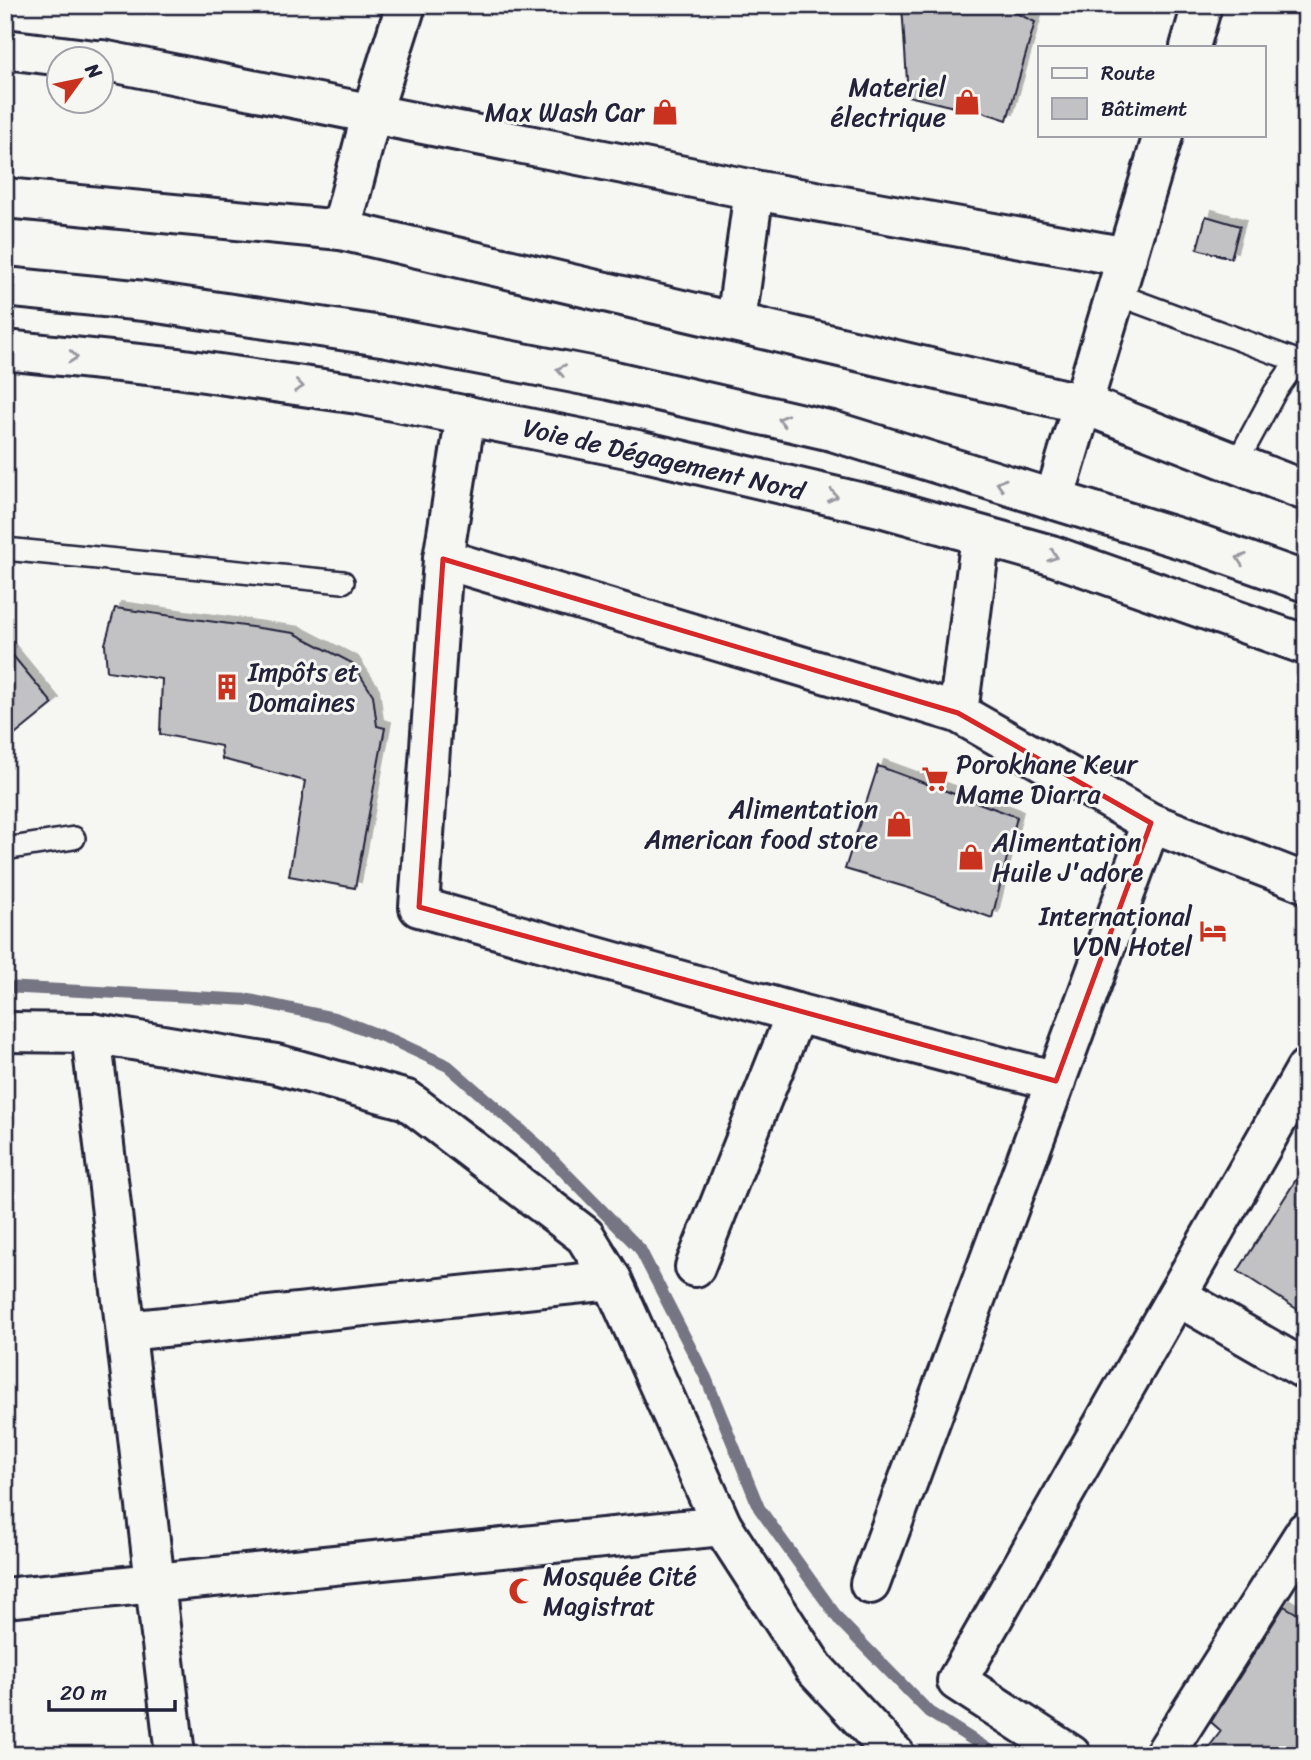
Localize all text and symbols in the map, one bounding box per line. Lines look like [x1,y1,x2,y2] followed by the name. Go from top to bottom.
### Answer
[46,46,116,116] north arrow
[1038,46,1266,136] legend
[1101,54,1155,92] text: Route
[76,56,112,86] text: N
[831,64,947,140] place label: Materiel électrique
[952,87,982,117] shop icon: Materiel électrique
[485,89,645,135] place label: Max Wash Car
[1101,90,1187,128] text: Bâtiment
[650,97,680,127] shop icon: Max Wash Car
[68,349,79,364] one-way arrow
[555,364,567,379] one-way arrow
[293,378,305,393] one-way arrow
[519,404,812,514] street label: Voie de Dégagement Nord
[777,414,789,428] one-way arrow
[995,477,1007,492] one-way arrow
[827,488,839,503] one-way arrow
[1046,548,1058,563] one-way arrow
[1236,554,1248,568] one-way arrow
[247,649,359,725] place label: Impôts et Domaines
[212,672,242,702] building icon: Impôts et Domaines
[956,741,1139,817] place label: Porokhane Keur Mame Diarra
[920,764,950,794] supermarket icon: Porokhane Keur Mame Diarra
[644,786,878,862] place label: Alimentation American food store
[884,809,914,839] shop icon: Alimentation American food store
[991,819,1144,895] place label: Alimentation Huile J'adore
[956,842,986,872] shop icon: Alimentation Huile J'adore
[1038,893,1193,969] place label: International VDN Hotel
[1198,916,1228,946] hotel icon: International VDN Hotel
[543,1553,697,1629] place label: Mosquée Cité Magistrat
[507,1576,537,1606] mosque icon: Mosquée Cité Magistrat
[49,1669,175,1713] scale bar
[60,1674,107,1712] text: 20 m

